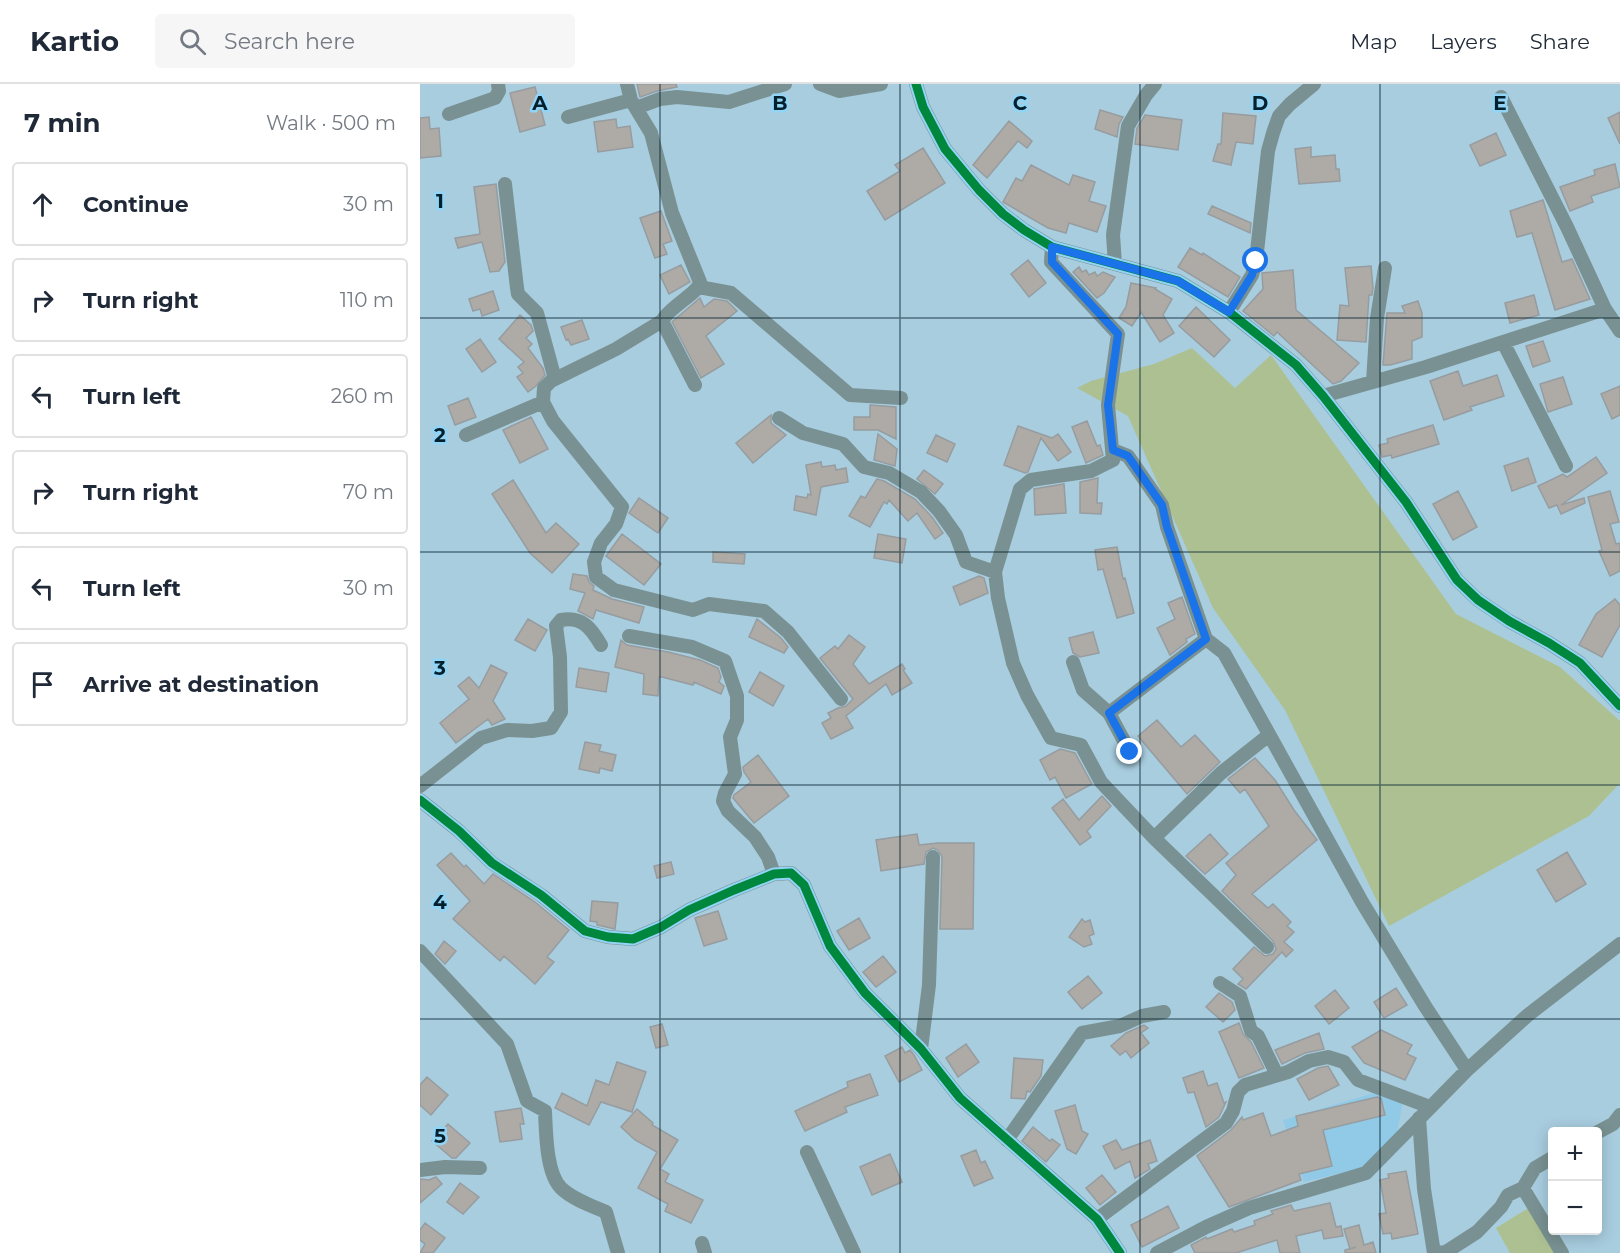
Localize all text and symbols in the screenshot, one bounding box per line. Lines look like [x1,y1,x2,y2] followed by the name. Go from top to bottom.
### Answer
[155,14,575,68] search box
[30,24,119,58] text: Kartio
[176,25,209,58] icon: search
[224,28,355,55] text: Search here
[1350,29,1397,54] text: Map
[1430,29,1497,54] text: Layers
[1530,29,1590,54] text: Share
[531,91,548,115] text: A
[772,91,788,115] text: B
[1013,91,1028,115] text: C
[1252,91,1268,115] text: D
[1493,91,1507,115] text: E
[24,107,101,139] text: 7 min
[266,111,396,135] text: Walk · 500 m
[26,188,59,221] icon: ahead
[436,189,444,213] text: 1
[83,191,189,218] text: Continue
[343,192,394,216] text: 30 m
[1242,247,1268,273] route start
[26,284,59,317] icon: right
[83,287,198,314] text: Turn right
[340,288,394,312] text: 110 m
[26,380,59,413] icon: left
[83,383,181,410] text: Turn left
[331,384,394,408] text: 260 m
[434,423,446,447] text: 2
[26,476,59,509] icon: right
[83,479,198,506] text: Turn right
[343,480,394,504] text: 70 m
[26,572,59,605] icon: left
[83,575,181,602] text: Turn left
[343,576,394,600] text: 30 m
[433,656,446,680] text: 3
[26,668,59,701] icon: arrive
[83,671,319,698] text: Arrive at destination
[1116,738,1142,764] route end
[433,890,447,914] text: 4
[434,1124,446,1148] text: 5
[1548,1127,1602,1235] map controls
[1548,1127,1602,1181] button: +
[1548,1181,1602,1235] button: −

